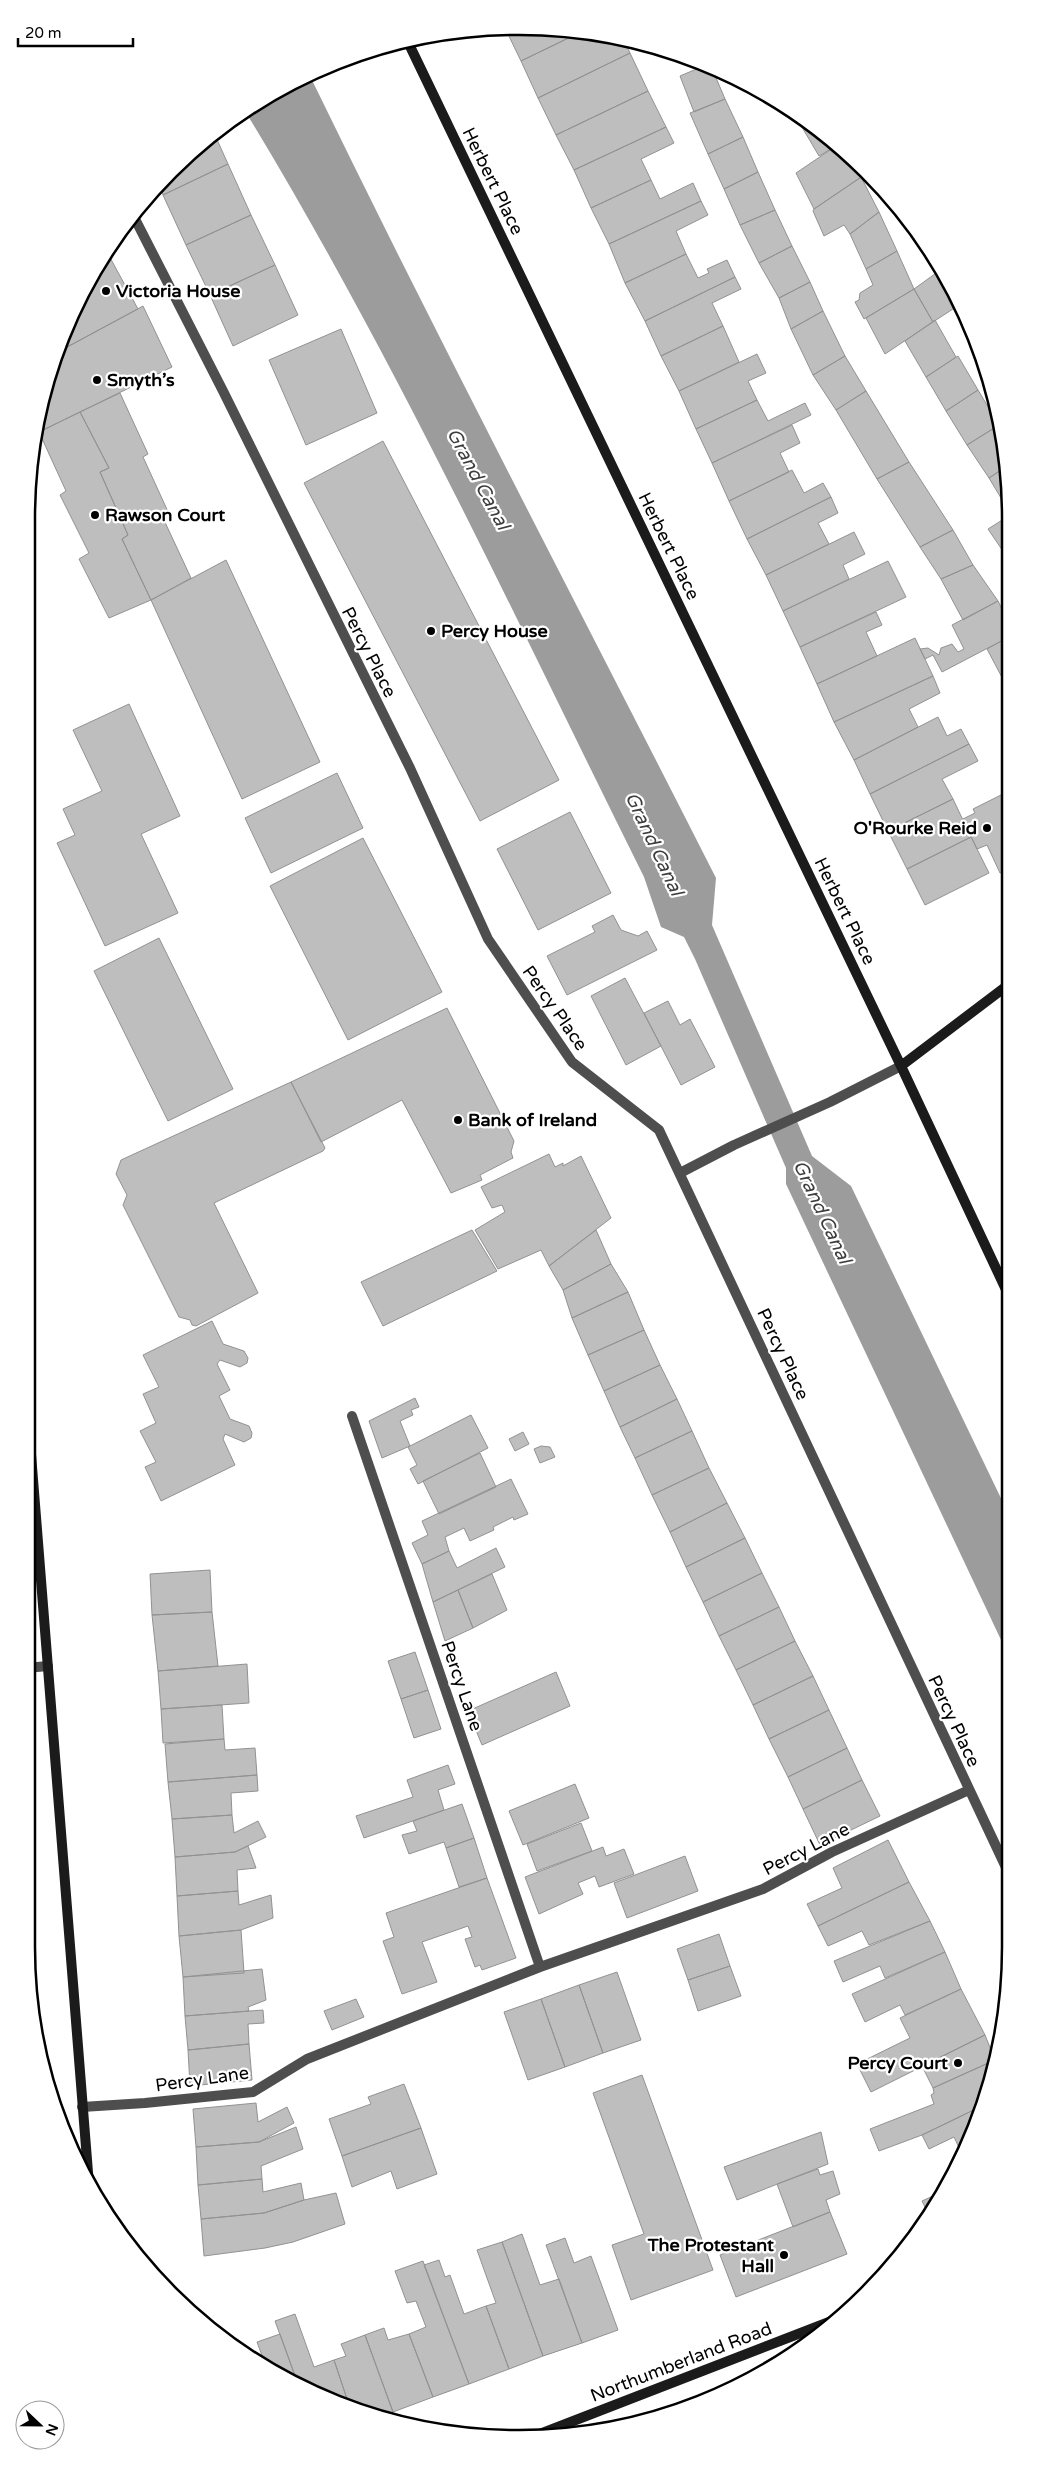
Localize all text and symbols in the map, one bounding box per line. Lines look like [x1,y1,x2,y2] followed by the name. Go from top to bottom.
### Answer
[18,15,132,47] scale bar
[25,24,62,42] text: 20 m
[458,124,528,238] street label: Herbert Place
[116,280,240,302] place label: Victoria House
[100,285,112,297] marker: Victoria House
[107,369,175,391] place label: Smyth’s
[91,374,103,386] marker: Smyth’s
[442,425,515,535] water label: Grand Canal
[634,489,704,603] street label: Herbert Place
[105,504,225,526] place label: Rawson Court
[89,509,101,521] marker: Rawson Court
[337,603,401,701] street label: Percy Place
[441,620,548,642] place label: Percy House
[425,625,437,637] marker: Percy House
[620,789,689,901] water label: Grand Canal
[853,817,977,839] place label: O'Rourke Reid
[981,822,993,834] marker: O'Rourke Reid
[810,854,880,968] street label: Herbert Place
[518,961,592,1055] street label: Percy Place
[468,1109,597,1131] place label: Bank of Ireland
[452,1114,464,1126] marker: Bank of Ireland
[788,1157,857,1269] water label: Grand Canal
[752,1305,814,1403] street label: Percy Place
[436,1638,488,1734] street label: Percy Lane
[923,1672,985,1770] street label: Percy Place
[759,1818,853,1880] street label: Percy Lane
[848,2052,948,2074] place label: Percy Court
[952,2057,964,2069] marker: Percy Court
[154,2062,250,2096] street label: Percy Lane
[647,2234,774,2277] place label: The Protestant Hall
[778,2249,790,2261] marker: The Protestant Hall
[587,2317,775,2407] street label: Northumberland Road
[15,2400,65,2450] north arrow
[42,2421,62,2438] text: N

